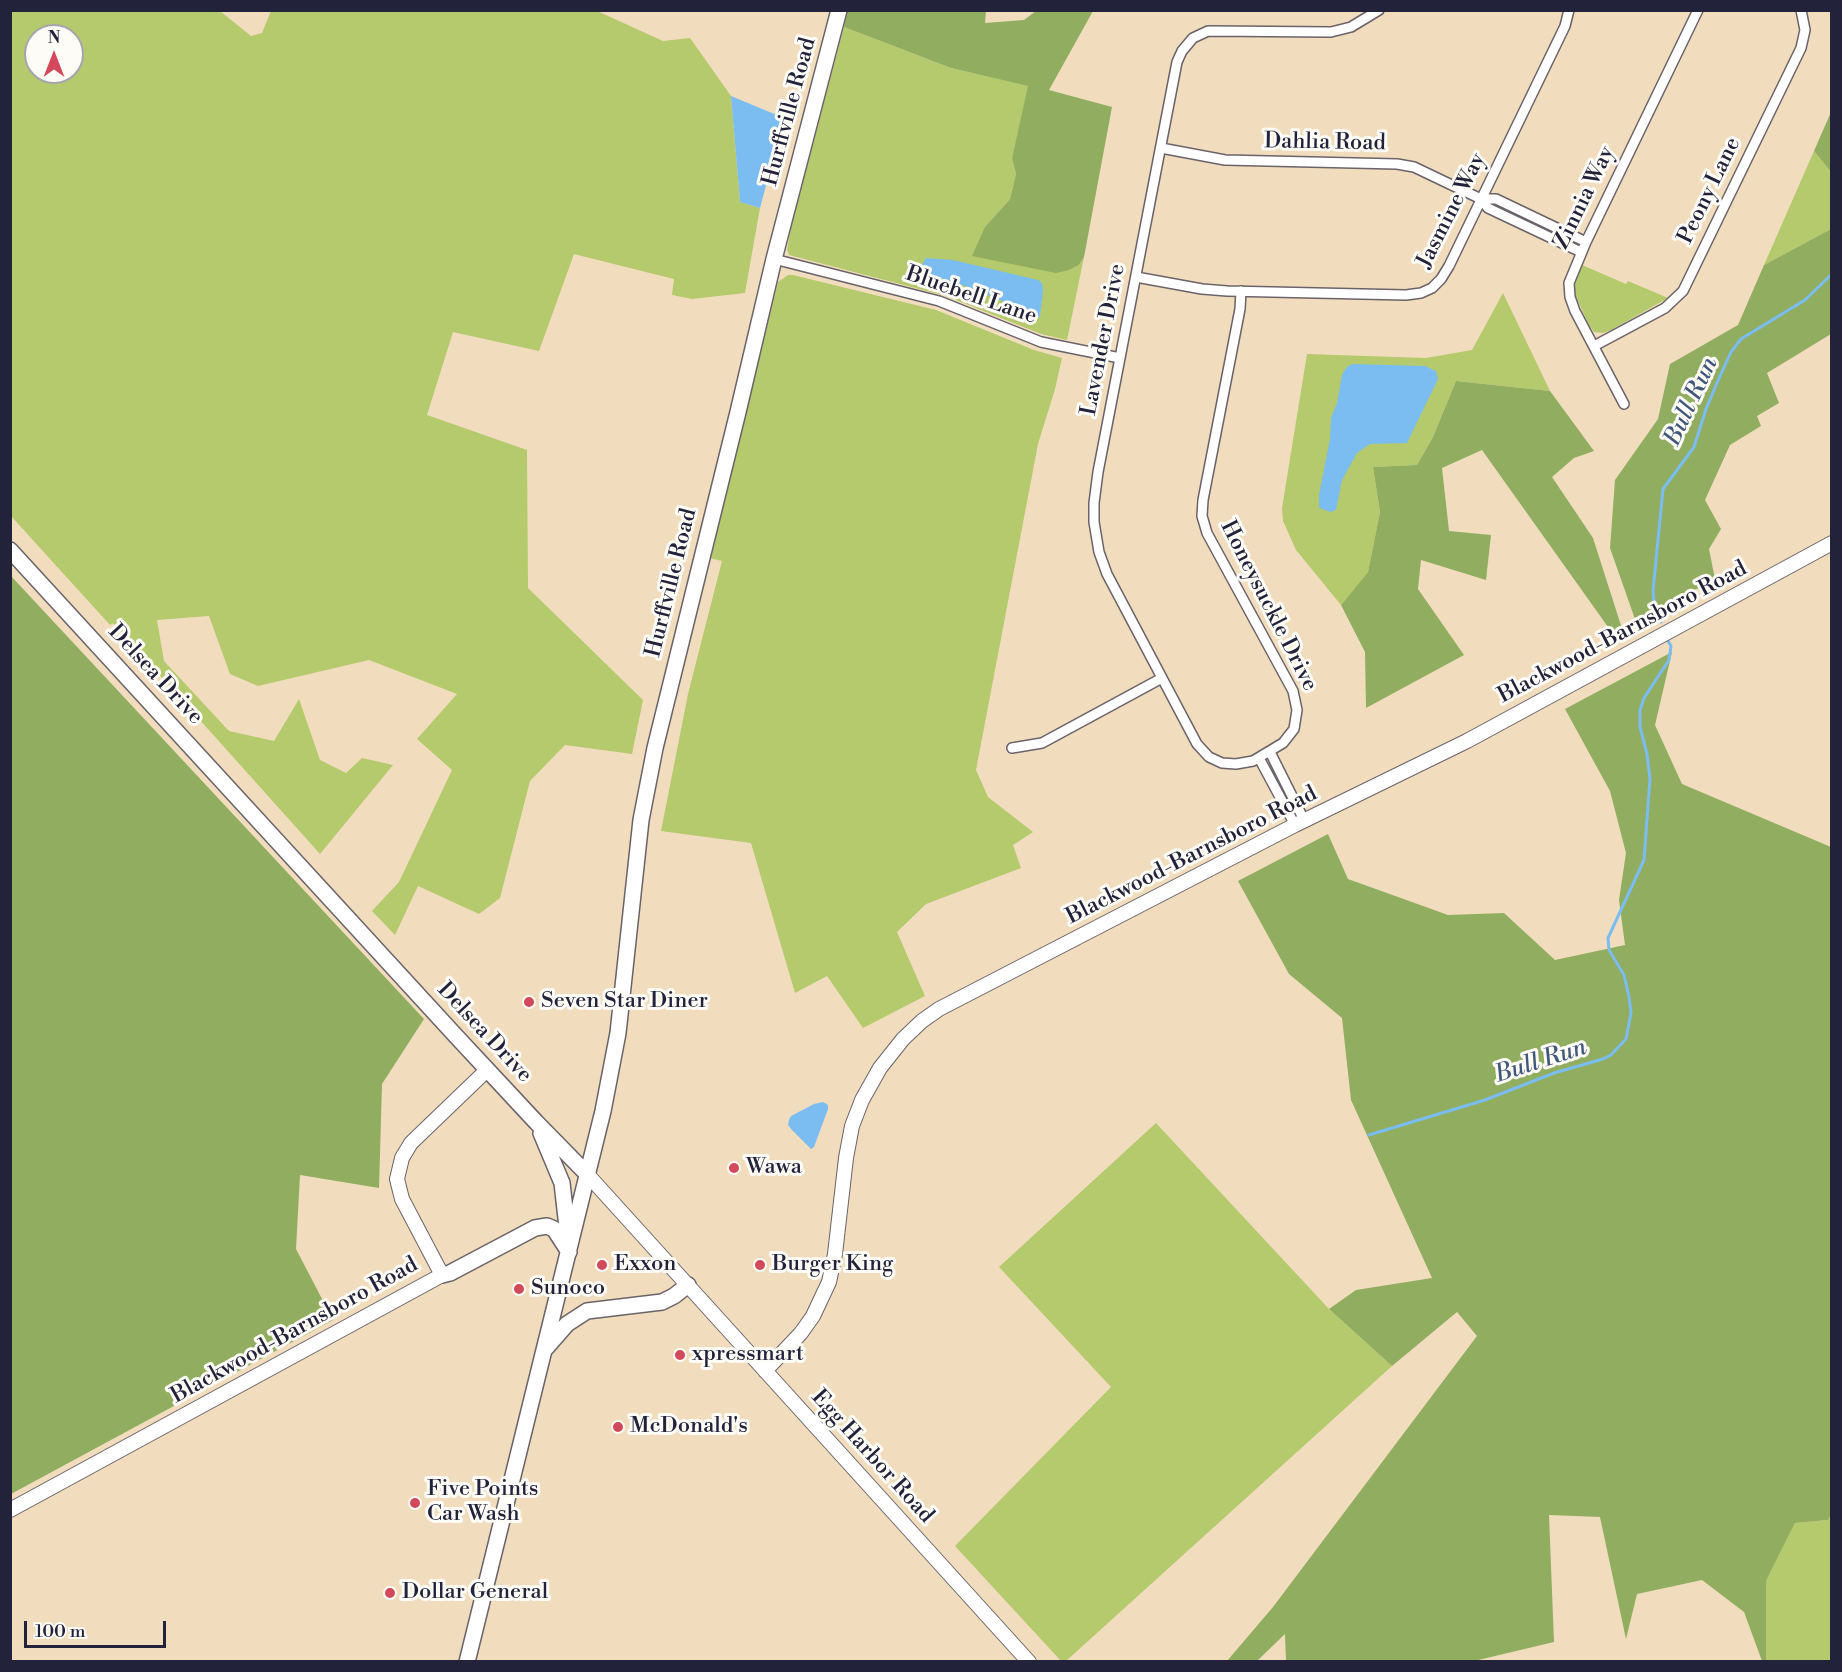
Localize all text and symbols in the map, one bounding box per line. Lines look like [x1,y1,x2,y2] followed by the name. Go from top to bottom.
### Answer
[24,24,84,84] north arrow
[48,28,60,48] text: N
[758,35,822,189] street label: Hurffville Road
[1264,129,1386,157] street label: Dahlia Road
[1673,133,1747,249] street label: Peony Lane
[1549,142,1621,254] street label: Zinnia Way
[1412,149,1492,273] street label: Jasmine Way
[902,261,1040,331] street label: Bluebell Lane
[1076,262,1132,418] street label: Lavender Drive
[1659,353,1725,451] water label: Bull Run
[641,506,703,660] street label: Hurffville Road
[1214,516,1322,696] street label: Honeysuckle Drive
[1494,556,1752,710] street label: Blackwood-Barnsboro Road
[102,620,208,730] street label: Delsea Drive
[1062,781,1322,931] street label: Blackwood-Barnsboro Road
[431,978,537,1088] street label: Delsea Drive
[541,989,708,1015] place label: Seven Star Diner
[522,995,536,1009] marker: Seven Star Diner
[1492,1034,1590,1090] water label: Bull Run
[746,1155,802,1181] place label: Wawa
[727,1161,741,1175] marker: Wawa
[167,1252,423,1410] street label: Blackwood-Barnsboro Road
[614,1252,676,1278] place label: Exxon
[772,1252,893,1278] place label: Burger King
[595,1258,609,1272] marker: Exxon
[753,1258,767,1272] marker: Burger King
[531,1276,605,1302] place label: Sunoco
[512,1282,526,1296] marker: Sunoco
[692,1342,804,1368] place label: xpressmart
[673,1348,687,1362] marker: xpressmart
[805,1385,939,1529] street label: Egg Harbor Road
[630,1414,748,1440] place label: McDonald's
[611,1420,625,1434] marker: McDonald's
[427,1477,538,1528] place label: Five Points Car Wash
[408,1496,422,1510] marker: Five Points Car Wash
[402,1580,548,1606] place label: Dollar General
[383,1586,397,1600] marker: Dollar General
[27,1609,170,1647] scale bar
[35,1620,86,1643] text: 100 m

